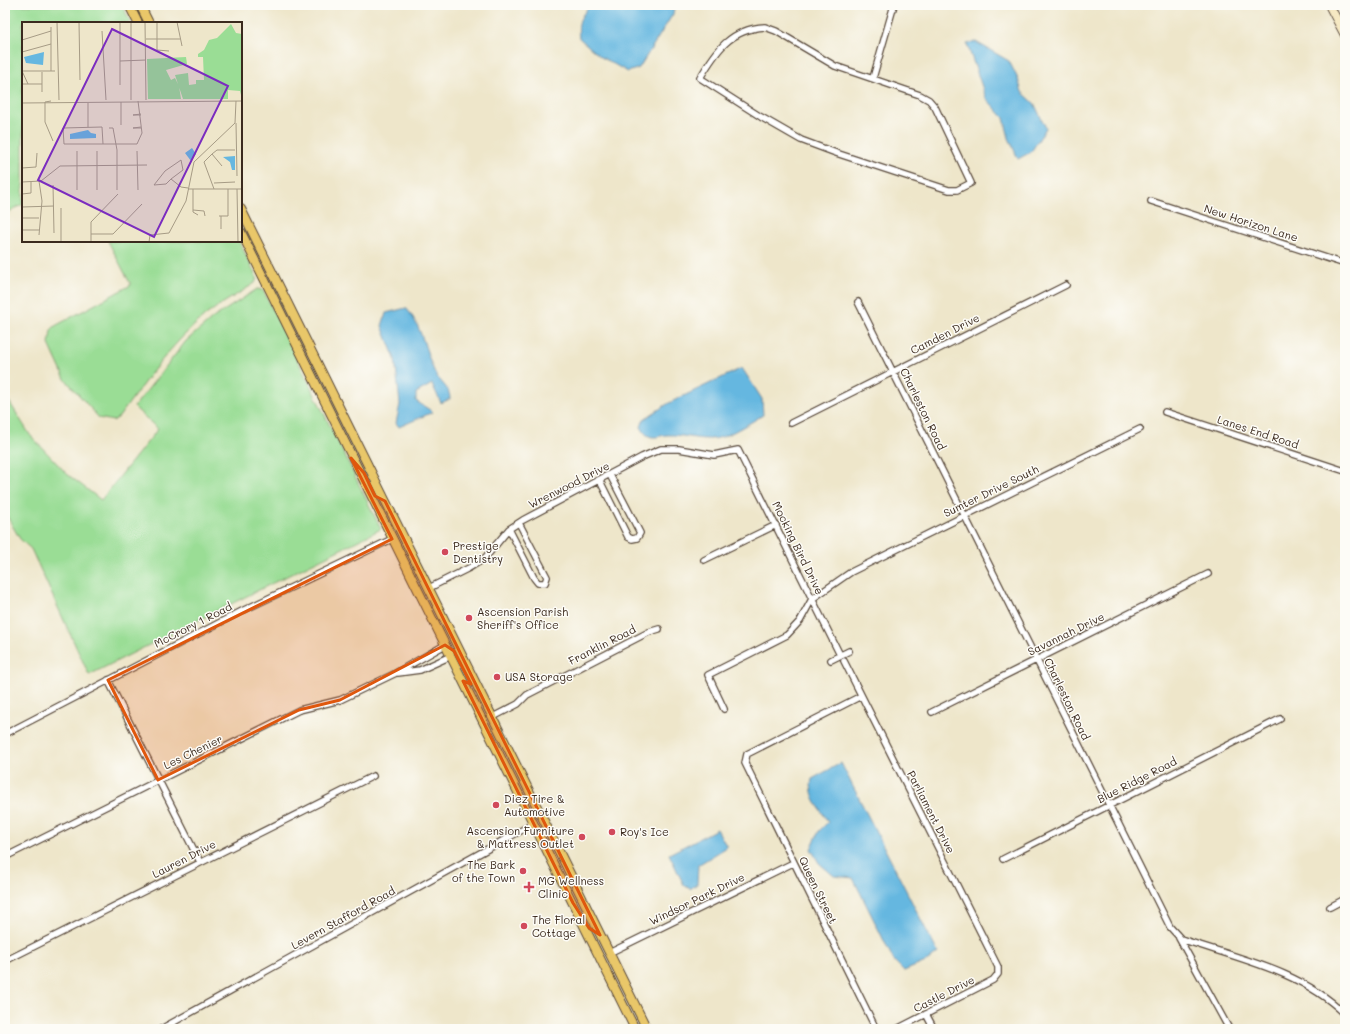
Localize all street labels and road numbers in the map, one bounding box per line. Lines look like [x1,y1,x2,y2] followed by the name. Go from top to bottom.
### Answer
[1202,200,1300,245] street label: New Horizon Lane
[908,310,982,357] street label: Camden Drive
[897,365,950,452] street label: Charleston Road
[1216,411,1301,452] street label: Lanes End Road
[526,458,612,511] street label: Wrenwood Drive
[941,461,1041,520] street label: Sumter Drive South
[769,499,828,597] street label: Mocking Bird Drive
[151,598,234,651] street label: McCrory 1 Road
[1025,608,1107,659] street label: Savannah Drive
[566,621,638,668] street label: Franklin Road
[1041,655,1094,742] street label: Charleston Road
[161,731,225,772] street label: Les Chenier
[1094,753,1179,806] street label: Blue Ridge Road
[904,768,959,856] street label: Parliament Drive
[149,836,218,881] street label: Lauren Drive
[796,854,841,926] street label: Queen Street
[647,869,747,928] street label: Windsor Park Drive
[288,883,397,952] street label: Levern Stafford Road
[910,972,977,1015] street label: Castle Drive

